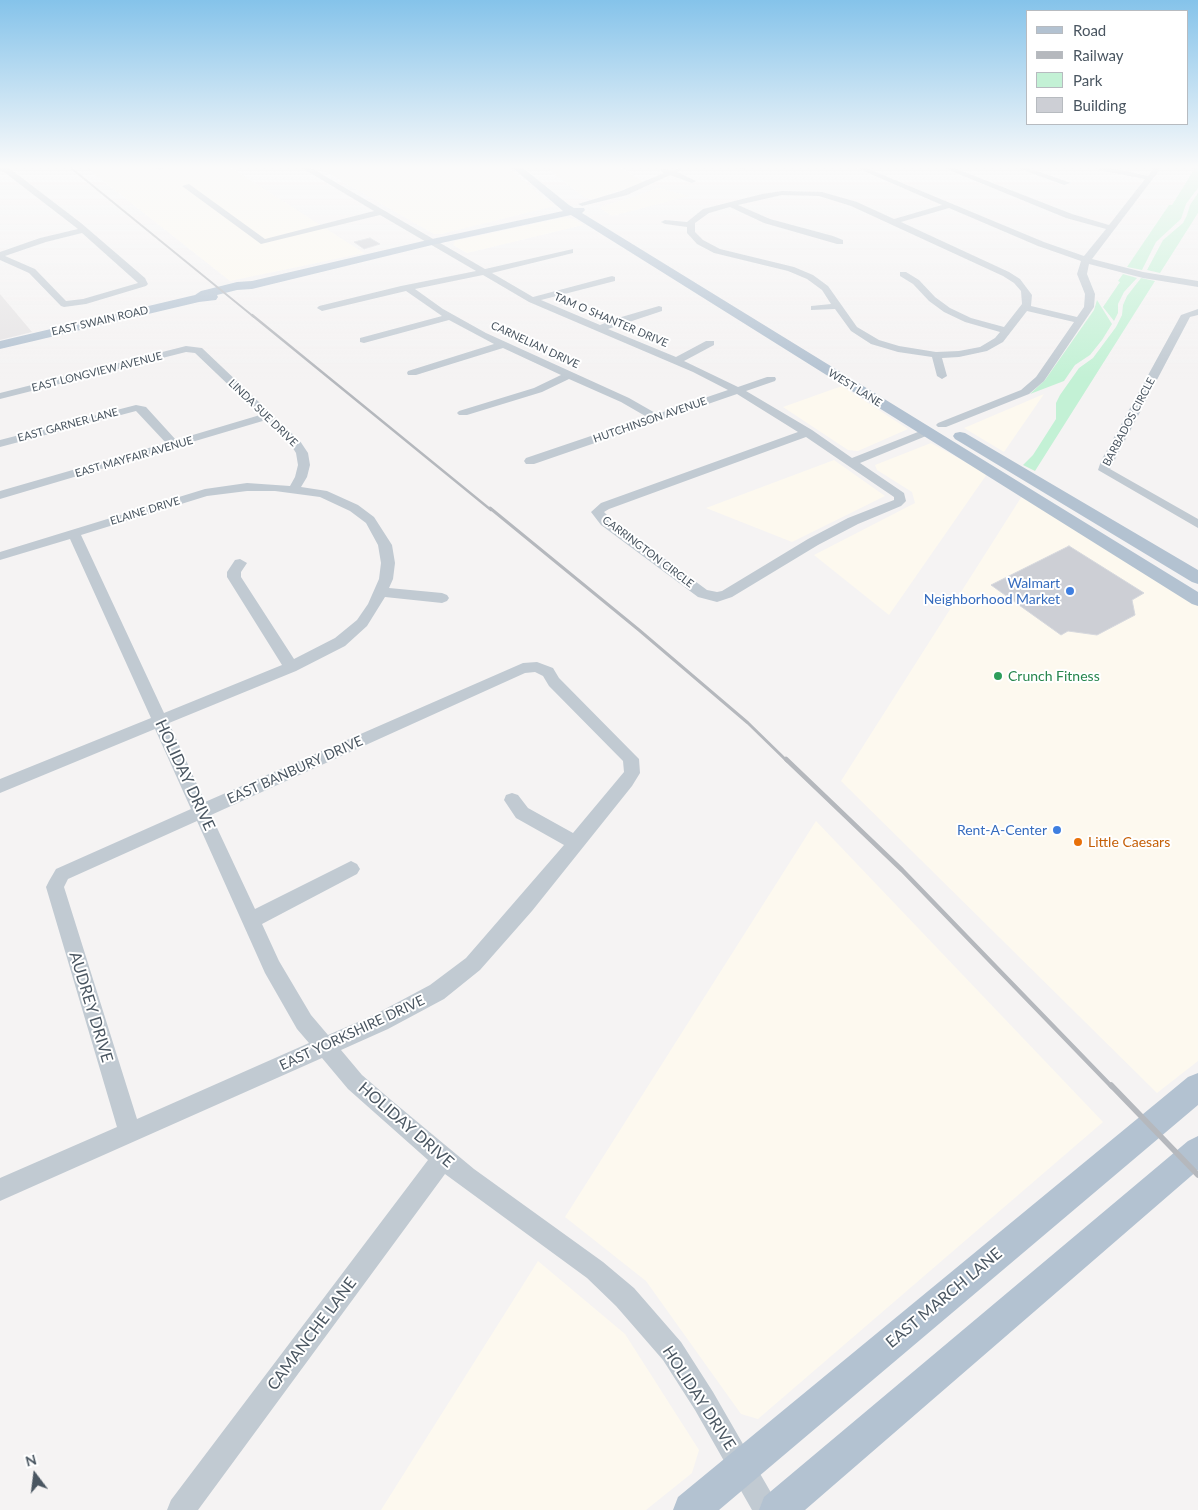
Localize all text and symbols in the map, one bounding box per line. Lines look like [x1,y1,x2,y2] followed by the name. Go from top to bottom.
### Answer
[1026,10,1188,125] legend
[1073,21,1106,39] text: Road
[1073,46,1124,64] text: Railway
[1073,71,1102,89] text: Park
[1073,96,1126,114] text: Building
[552,290,670,350] street label: TAM O SHANTER DRIVE
[50,303,150,339] street label: EAST SWAIN ROAD
[489,319,581,371] street label: CARNELIAN DRIVE
[30,349,164,395] street label: EAST LONGVIEW AVENUE
[826,366,884,410] street label: WEST LANE
[1100,375,1158,469] street label: BARBADOS CIRCLE
[226,377,300,449] street label: LINDA SUE DRIVE
[591,394,709,446] street label: HUTCHINSON AVENUE
[16,405,120,445] street label: EAST GARNER LANE
[73,434,195,480] street label: EAST MAYFAIR AVENUE
[109,494,181,528] street label: ELAINE DRIVE
[600,513,696,591] street label: CARRINGTON CIRCLE
[924,575,1060,608] place label: Walmart Neighborhood Market
[1064,585,1076,597] marker: Walmart Neighborhood Market
[1008,668,1100,684] place label: Crunch Fitness
[992,670,1004,682] marker: Crunch Fitness
[151,717,219,833] street label: HOLIDAY DRIVE
[224,732,366,808] street label: EAST BANBURY DRIVE
[957,822,1047,838] place label: Rent-A-Center
[1051,824,1063,836] marker: Rent-A-Center
[1088,834,1170,850] place label: Little Caesars
[1072,836,1084,848] marker: Little Caesars
[65,949,117,1065] street label: AUDREY DRIVE
[277,992,427,1074] street label: EAST YORKSHIRE DRIVE
[354,1078,458,1172] street label: HOLIDAY DRIVE
[882,1244,1006,1352] street label: EAST MARCH LANE
[263,1274,361,1394] street label: CAMANCHE LANE
[658,1342,740,1454] street label: HOLIDAY DRIVE
[10,1450,60,1500] north arrow
[24,1450,38,1470] text: N

